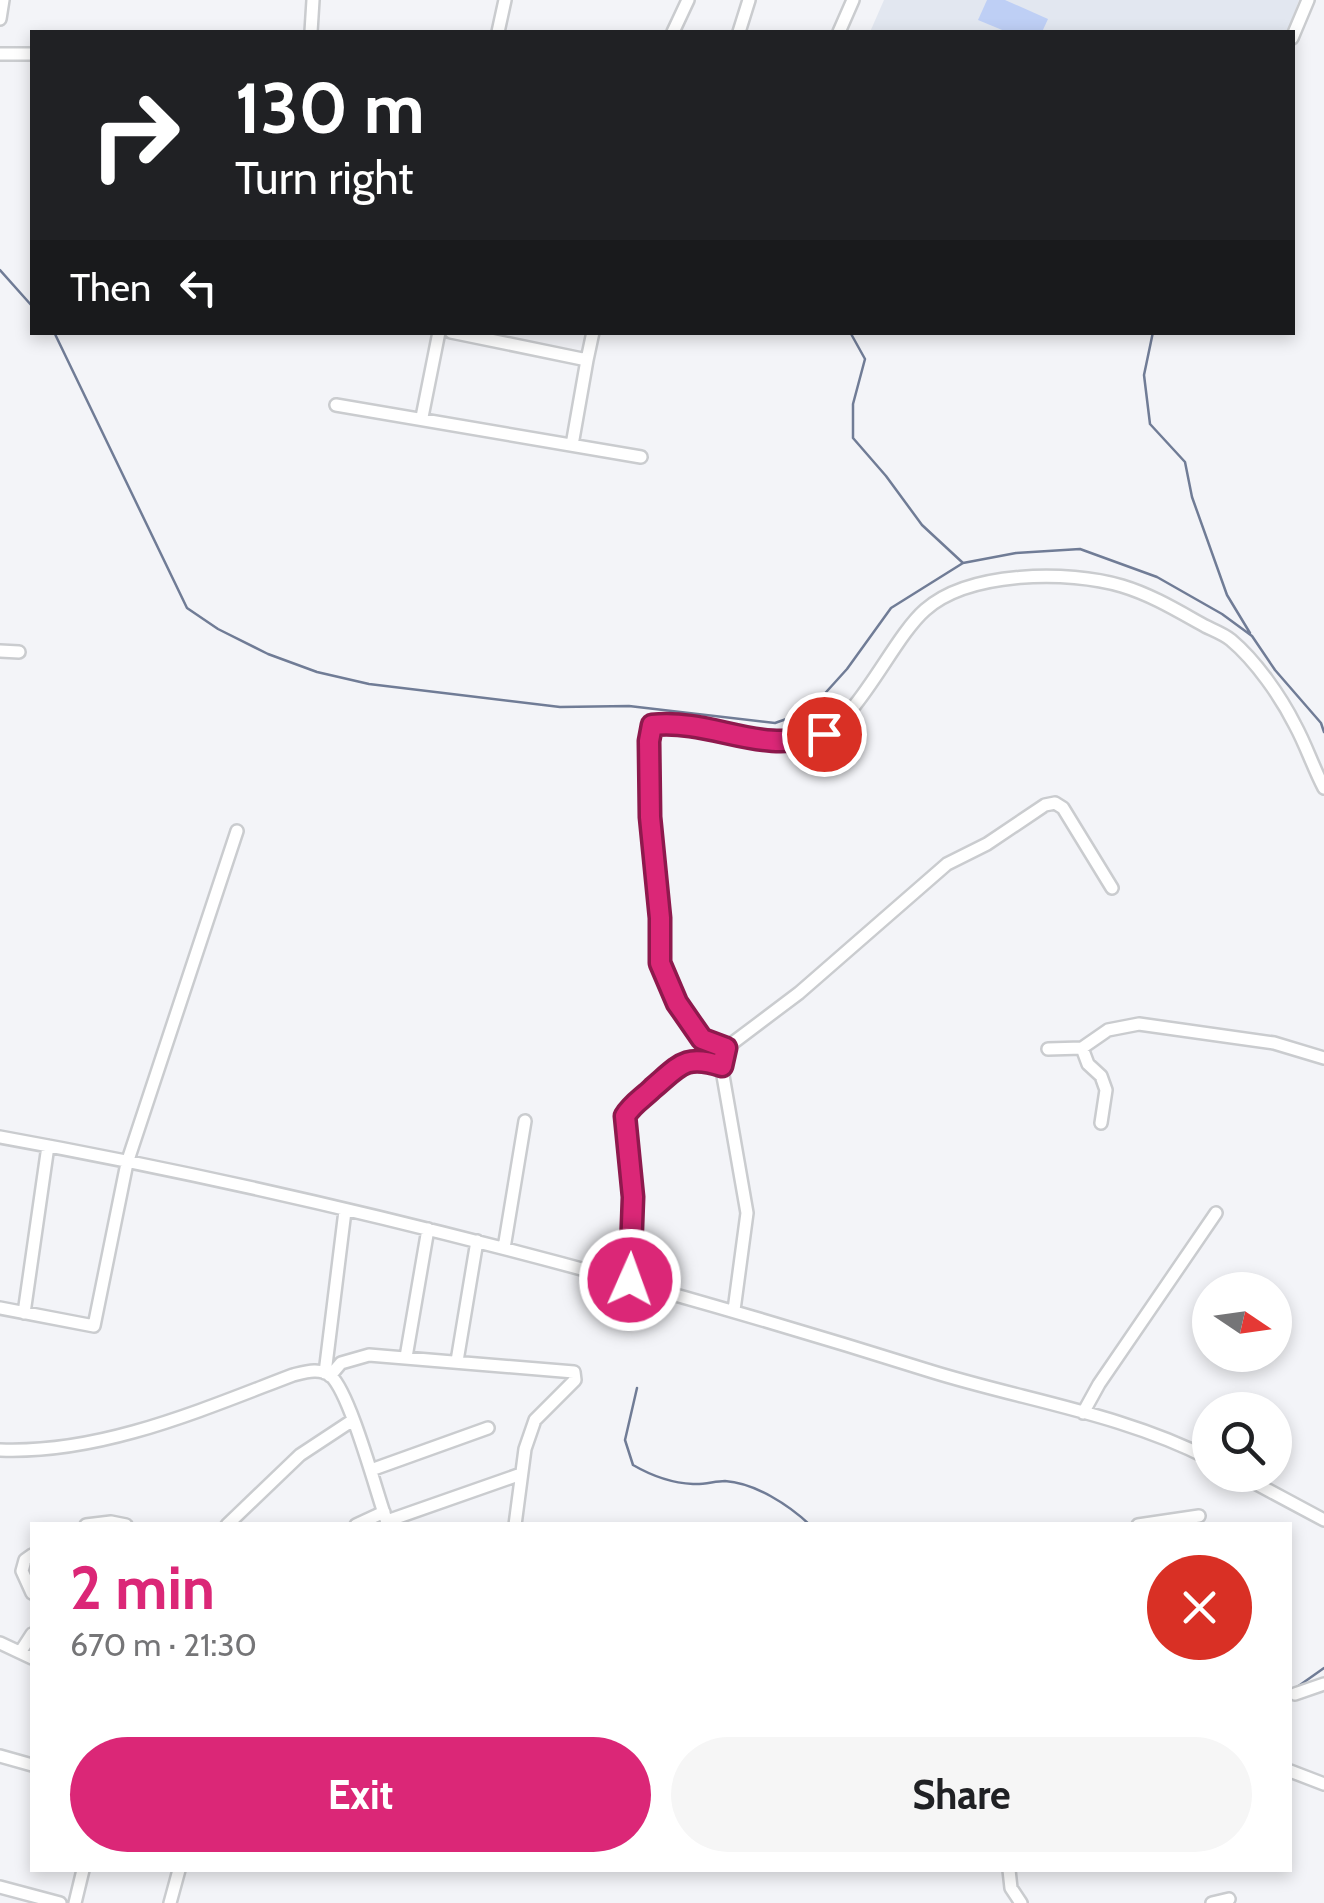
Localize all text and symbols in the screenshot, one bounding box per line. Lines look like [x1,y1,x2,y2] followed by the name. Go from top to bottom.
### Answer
[235,65,425,151] text: 130 m
[70,70,200,200] icon: right
[235,151,414,205] text: Turn right
[171,260,226,315] icon: left
[70,264,151,311] text: Then
[782,692,867,777] pin
[797,707,852,762] icon: arrive
[578,1228,682,1332] position arrow
[1192,1272,1292,1372] north arrow
[1192,1272,1292,1492] map controls
[1192,1392,1292,1492] button: search
[70,1551,215,1624] text: 2 min
[1147,1555,1252,1660] button: close
[70,1625,257,1664] text: 670 m · 21:30
[70,1737,651,1852] button: Exit
[671,1737,1252,1852] button: Share

